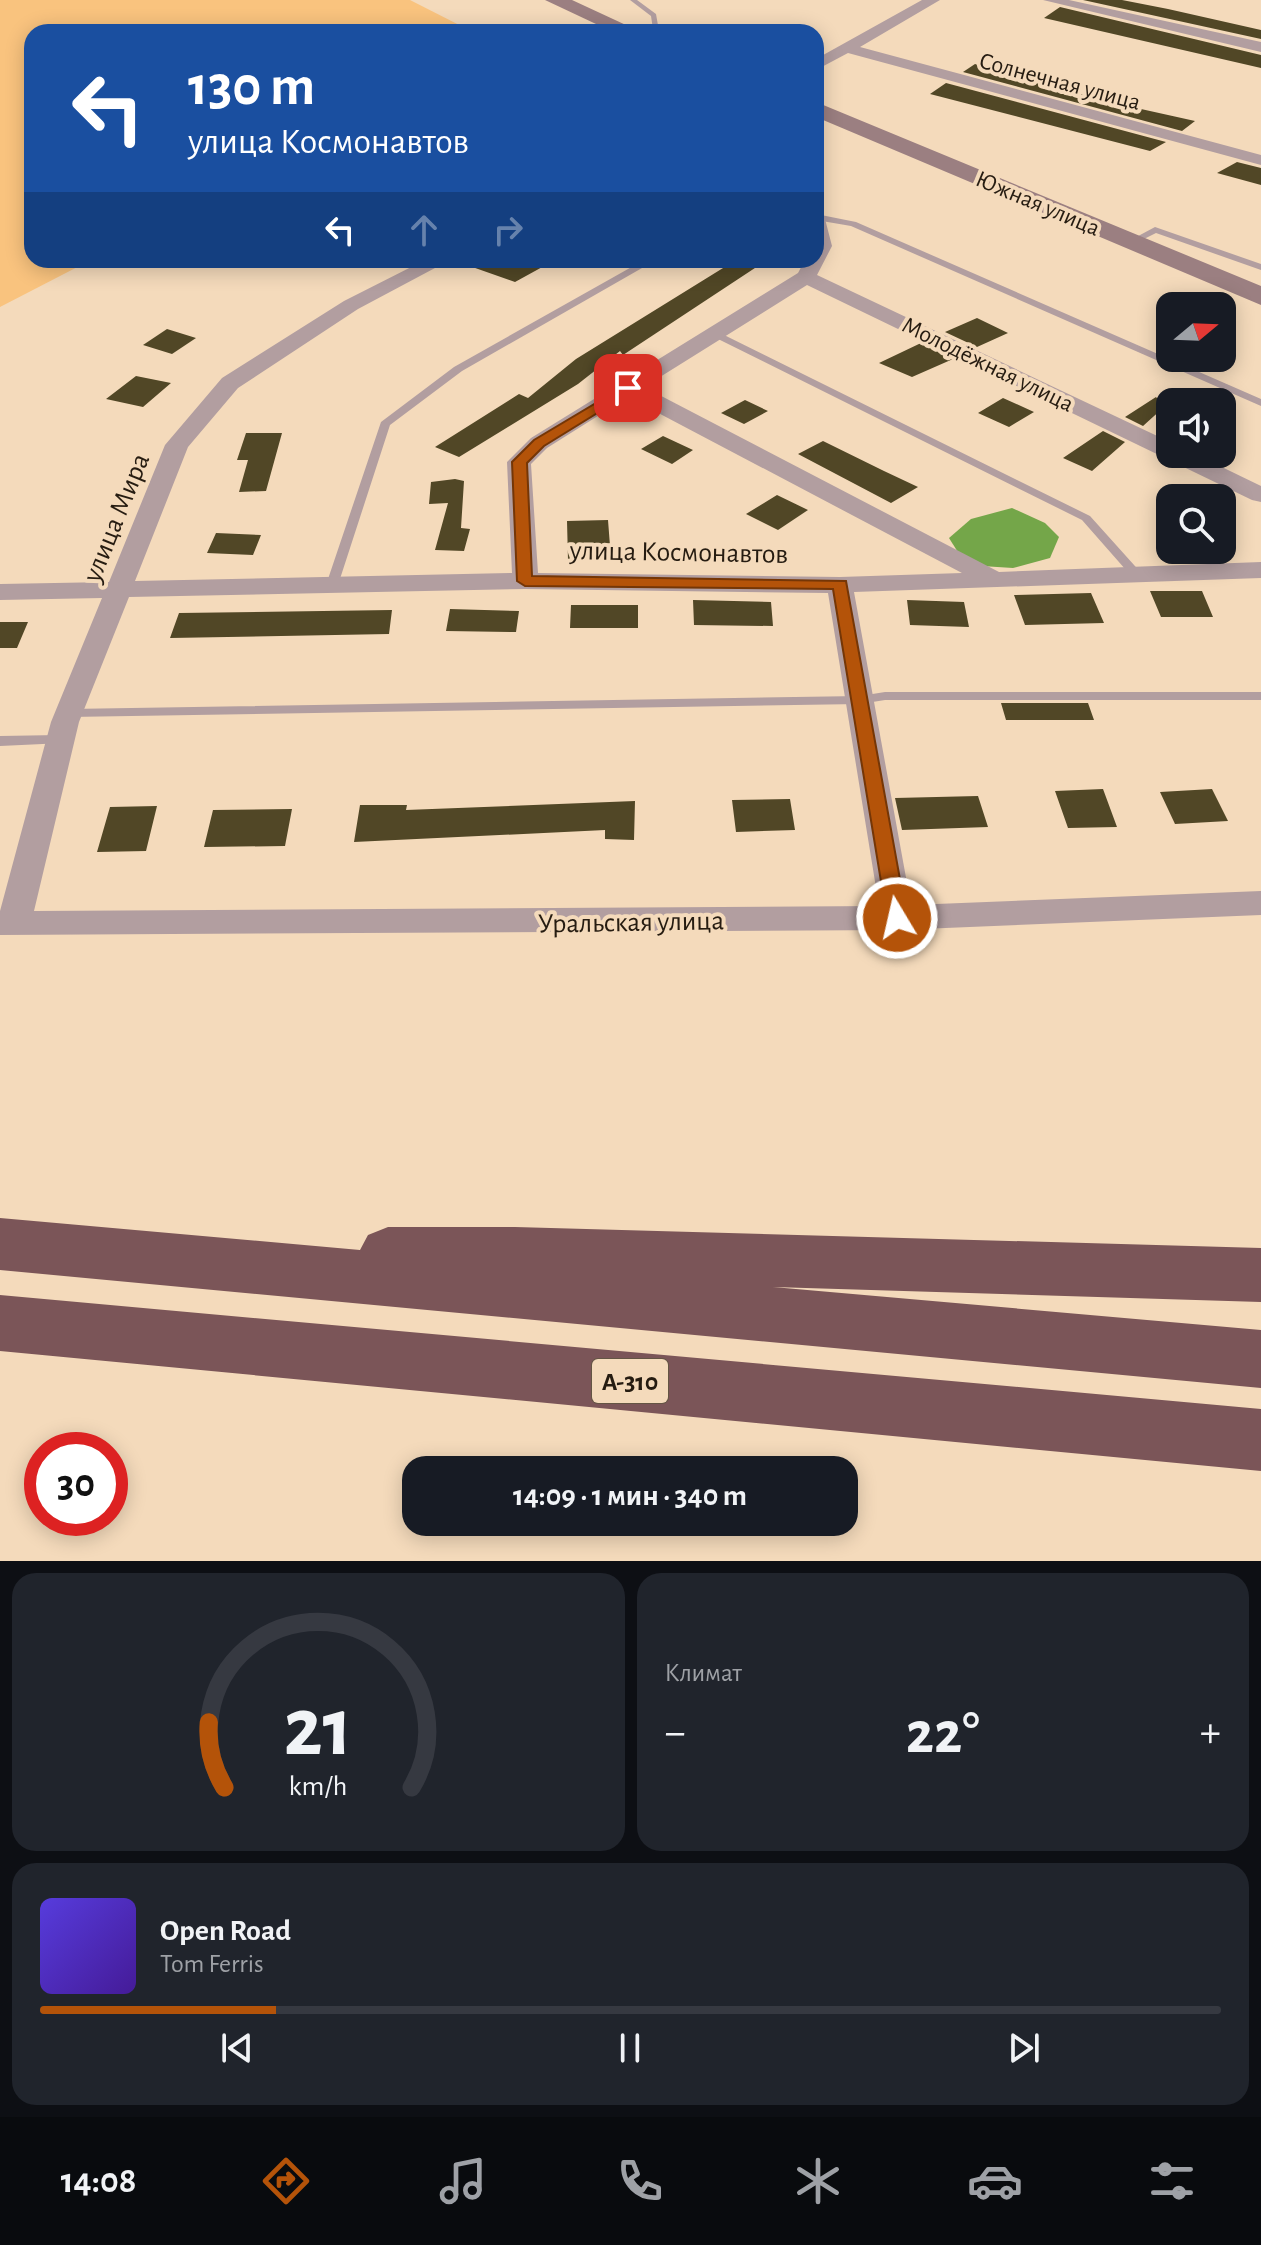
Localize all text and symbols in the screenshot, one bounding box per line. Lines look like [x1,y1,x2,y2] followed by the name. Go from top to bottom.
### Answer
[977,49,1143,115] street label: Солнечная улица
[56,56,160,160] icon: left
[188,59,315,115] text: 130 m
[188,124,469,160] text: улица Космонавтов
[972,167,1103,241] street label: Южная улица
[318,208,362,252] icon: left
[402,208,446,252] icon: ahead
[486,208,530,252] icon: right
[1156,292,1236,372] north arrow
[1156,292,1236,564] map controls
[898,313,1077,417] street label: Молодёжная улица
[594,354,662,422] pin
[606,366,650,410] icon: arrive
[1156,388,1236,468] button: sound
[78,449,155,587] street label: улица Мира
[1156,484,1236,564] button: search
[568,537,788,569] street label: улица Космонавтов
[855,876,939,960] position arrow
[538,907,725,939] street label: Уральская улица
[592,1359,668,1403] road number: А-310
[24,1432,128,1536] speed limit sign: 30
[513,1481,747,1511] text: 14:09 · 1 мин · 340 m
[665,1660,742,1686] text: Климат
[284,1687,353,1771] text: 21
[906,1704,980,1764] text: 22°
[665,1711,686,1755] text: −
[1200,1711,1221,1755] text: +
[289,1772,348,1801] text: km/h
[160,1916,291,1946] text: Open Road
[160,1951,264,1977] text: Tom Ferris
[215,2026,259,2070] icon: previous
[608,2026,652,2070] icon: pause
[1002,2026,1046,2070] icon: next
[258,2153,314,2209] icon: directions
[435,2153,491,2209] icon: music
[612,2153,668,2209] icon: phone
[790,2153,846,2209] icon: climate
[967,2153,1023,2209] icon: car
[1144,2153,1200,2209] icon: filters
[61,2163,136,2199] text: 14:08

